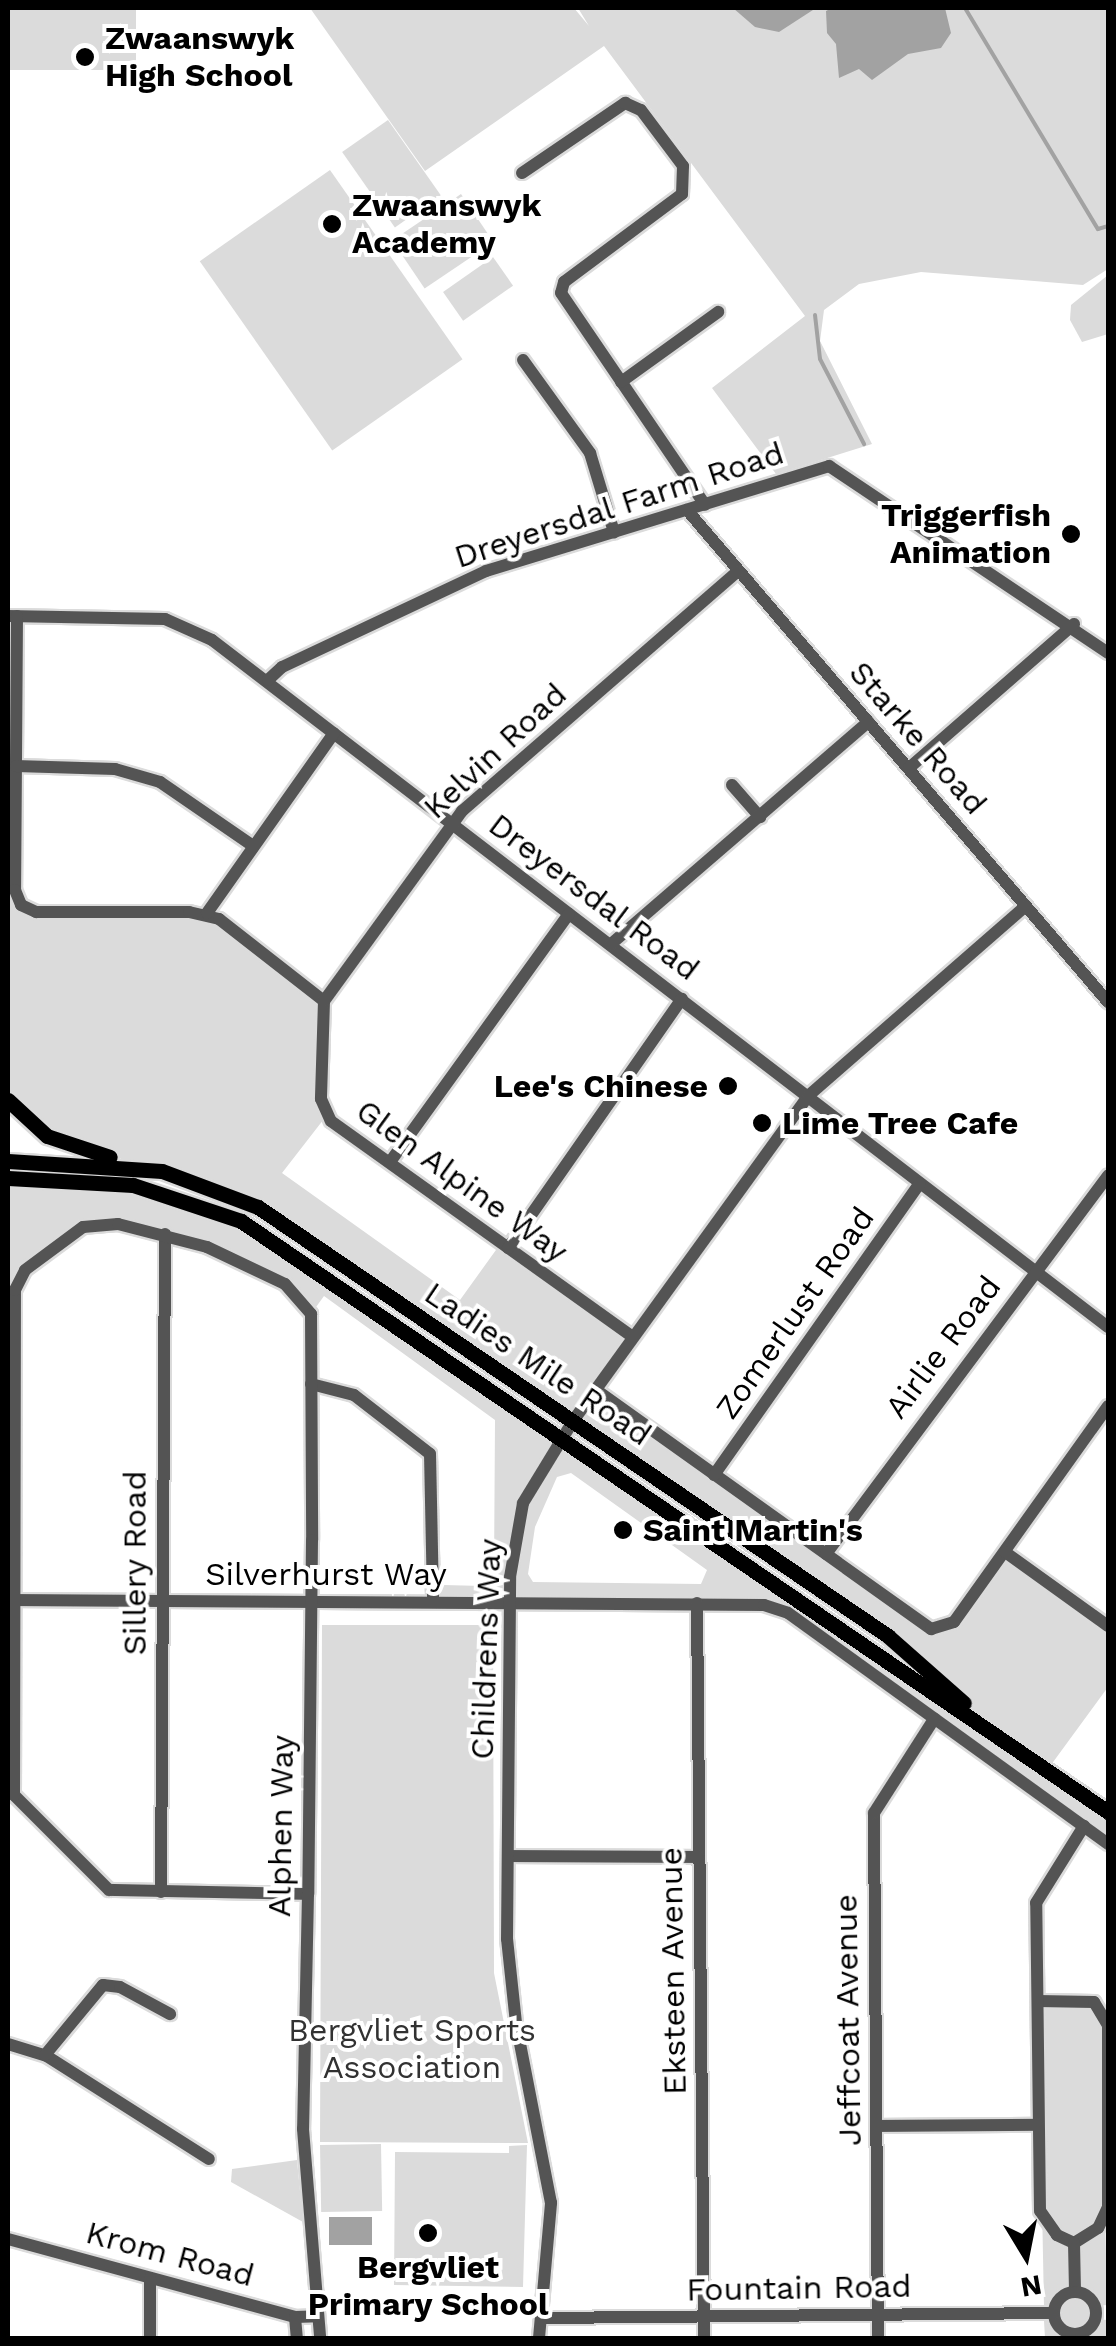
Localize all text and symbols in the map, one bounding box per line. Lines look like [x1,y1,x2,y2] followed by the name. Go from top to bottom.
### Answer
[105,20,294,95] place label: Zwaanswyk High School
[74,46,96,68] marker: Zwaanswyk High School
[352,187,541,262] place label: Zwaanswyk Academy
[321,213,343,235] marker: Zwaanswyk Academy
[449,433,789,577] street label: Dreyersdal Farm Road
[881,497,1051,572] place label: Triggerfish Animation
[1060,523,1082,545] marker: Triggerfish Animation
[841,654,995,822] street label: Starke Road
[416,675,574,827] street label: Kelvin Road
[481,805,707,989] street label: Dreyersdal Road
[494,1067,708,1105] place label: Lee's Chinese
[717,1075,739,1097] marker: Lee's Chinese
[348,1091,576,1271] street label: Glen Alpine Way
[782,1104,1019,1142] place label: Lime Tree Cafe
[751,1112,773,1134] marker: Lime Tree Cafe
[708,1200,882,1426] street label: Zomerlust Road
[877,1268,1009,1426] street label: Airlie Road
[417,1274,659,1454] street label: Ladies Mile Road
[116,1470,154,1656] street label: Sillery Road
[643,1511,863,1549] place label: Saint Martin's
[612,1519,634,1541] marker: Saint Martin's
[463,1537,509,1761] street label: Childrens Way
[205,1555,447,1593] street label: Silverhurst Way
[260,1734,302,1918] street label: Alphen Way
[652,1846,694,2096] street label: Eksteen Avenue
[827,1893,869,2147] street label: Jeffcoat Avenue
[288,2012,536,2087] park label: Bergvliet Sports Association
[976,2206,1076,2306] north arrow
[82,2213,258,2295] street label: Krom Road
[417,2222,439,2244] marker: Bergvliet Primary School
[307,2249,549,2324] place label: Bergvliet Primary School
[686,2267,912,2309] street label: Fountain Road
[1018,2268,1044,2304] text: N

